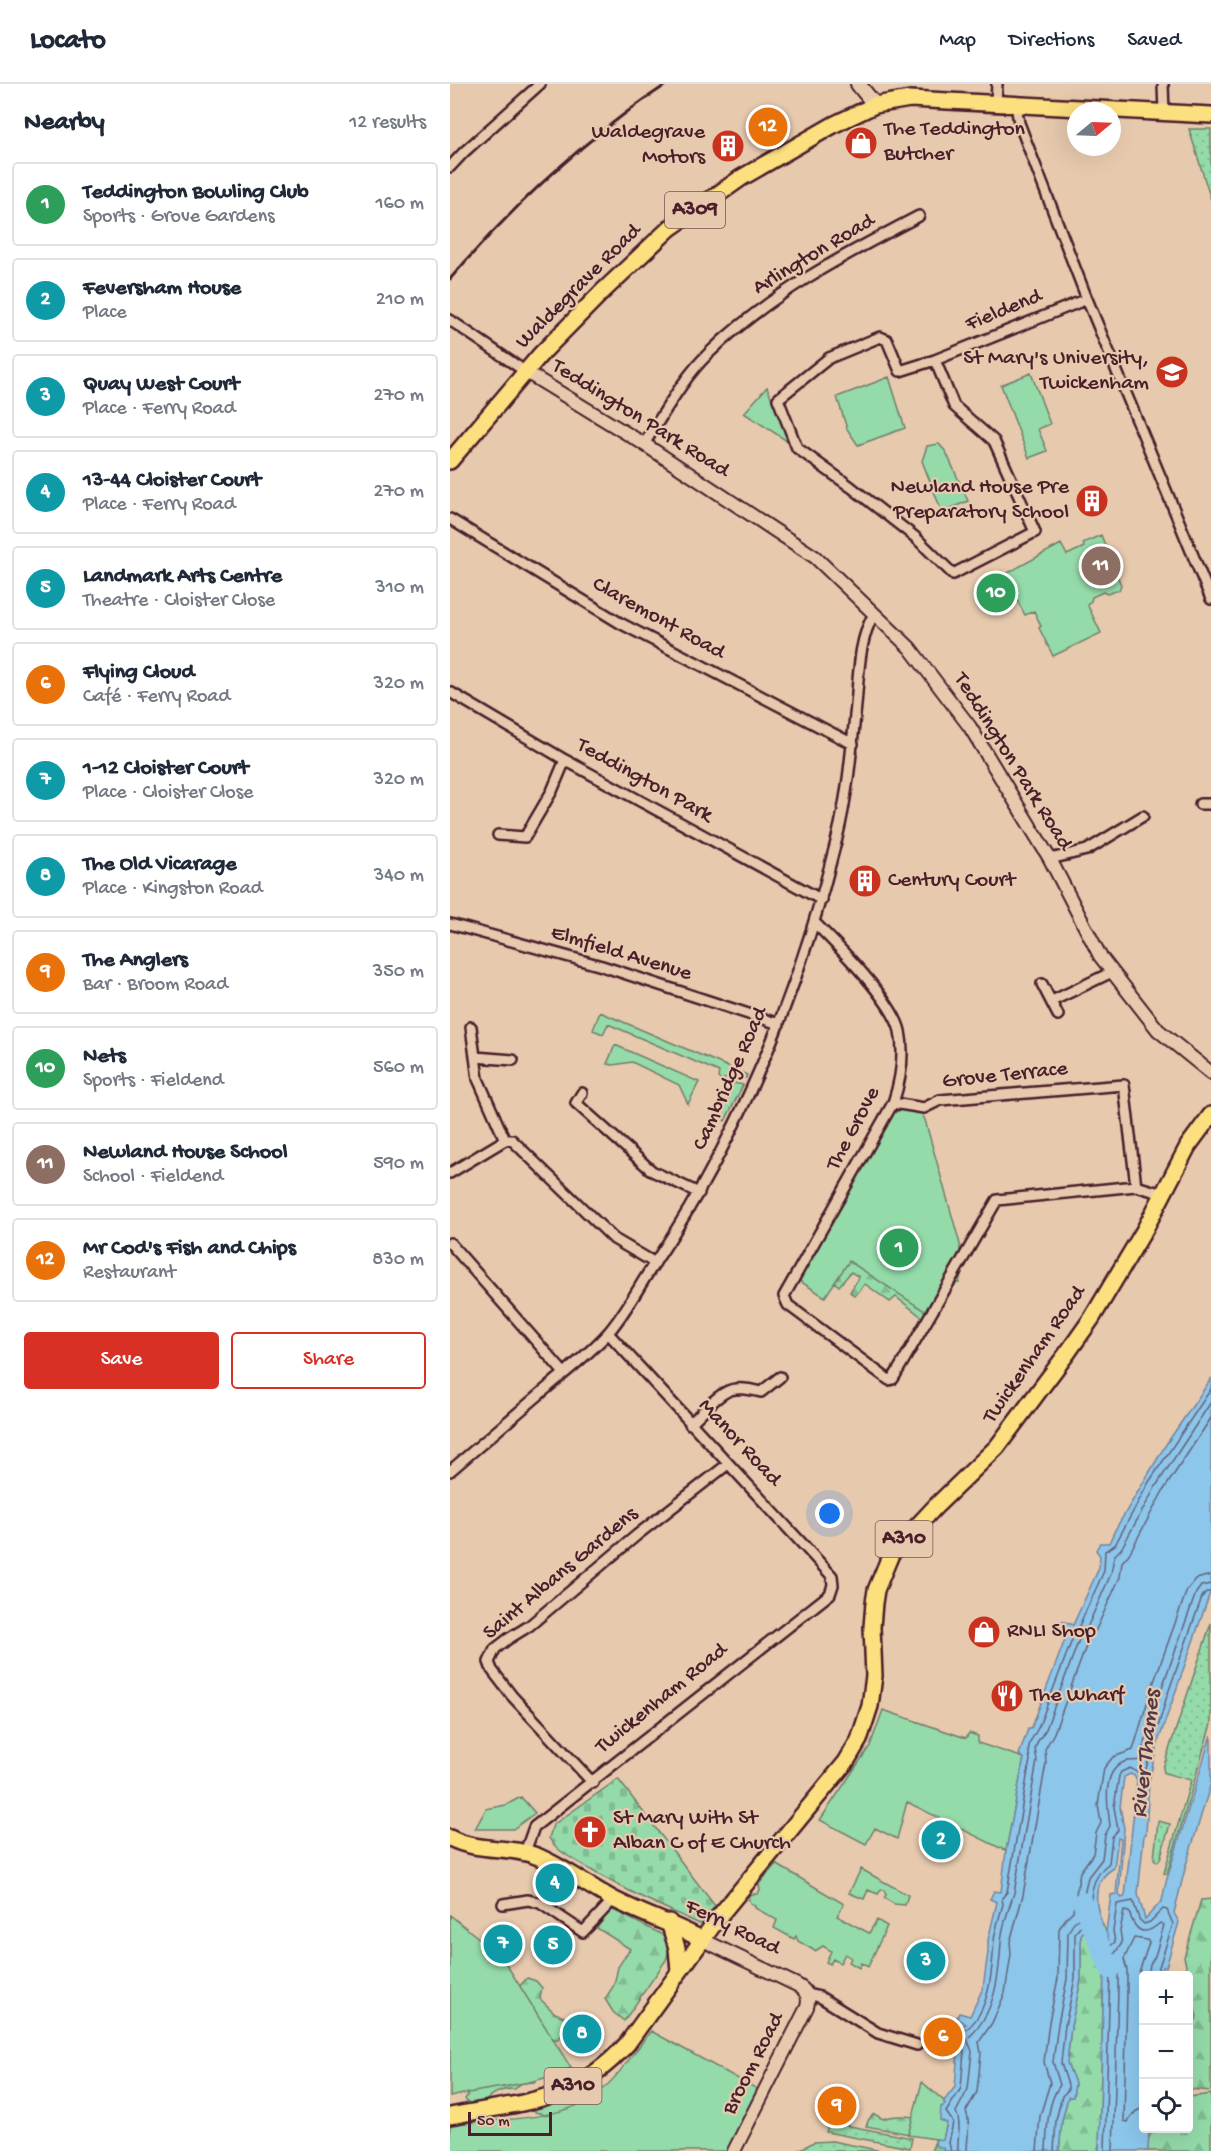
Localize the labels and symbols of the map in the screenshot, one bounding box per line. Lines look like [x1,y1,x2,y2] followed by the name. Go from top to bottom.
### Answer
[1067,102,1121,156] north arrow
[748,104,788,150] pin: 12
[882,117,1026,168] place label: The Teddington Butcher
[591,120,706,171] place label: Waldegrave Motors
[843,125,879,161] shop icon: The Teddington Butcher
[710,128,746,164] building icon: Waldegrave Motors
[665,192,725,228] road number: A309
[748,207,881,302] street label: Arlington Road
[511,217,649,355] street label: Waldegrave Road
[961,283,1048,338] street label: Fieldend
[963,346,1149,397] place label: St Mary's University, Twickenham
[545,353,735,485] street label: Teddington Park Road
[1154,354,1190,390] school or university icon: St Mary's University, Twickenham
[890,475,1070,526] place label: Newland House Pre Preparatory School
[1074,483,1110,519] building icon: Newland House Pre Preparatory School
[1082,544,1120,588] pin: 11
[976,570,1016,616] pin: 10
[587,572,731,667] street label: Claremont Road
[946,667,1078,857] street label: Teddington Park Road
[570,732,718,830] street label: Teddington Park
[847,863,883,899] building icon: Century Court
[888,868,1017,894] place label: Century Court
[547,920,695,988] street label: Elmfield Avenue
[688,1001,775,1155] street label: Cambridge Road
[941,1056,1070,1096] street label: Grove Terrace
[820,1082,887,1177] street label: The Grove
[880,1226,918,1270] pin: 1
[977,1279,1093,1431] street label: Twickenham Road
[692,1394,788,1494] street label: Manor Road
[815,1499,844,1528] your location
[478,1501,644,1646] street label: Saint Albans Gardens
[876,1521,932,1557] road number: A310
[966,1614,1002,1650] shop icon: RNLI Shop
[1007,1619,1096,1645] place label: RNLI Shop
[589,1637,735,1761] street label: Twickenham Road
[989,1678,1025,1714] restaurant icon: The Wharf
[1028,1683,1126,1709] place label: The Wharf
[1126,1686,1168,1819] water label: River Thames
[613,1806,791,1857] place label: St Mary With St Alban C of E Church
[572,1814,608,1850] church icon: St Mary With St Alban C of E Church
[922,1818,960,1862] pin: 2
[536,1860,574,1906] pin: 4
[679,1893,786,1963] street label: Ferry Road
[484,1922,522,1966] pin: 7
[534,1922,572,1968] pin: 5
[906,1938,946,1984] pin: 3
[717,2007,792,2120] street label: Broom Road
[562,2012,602,2056] pin: 8
[924,2014,962,2060] pin: 6
[544,2068,602,2104] road number: A310
[818,2084,856,2128] pin: 9
[468,2109,552,2136] scale bar

